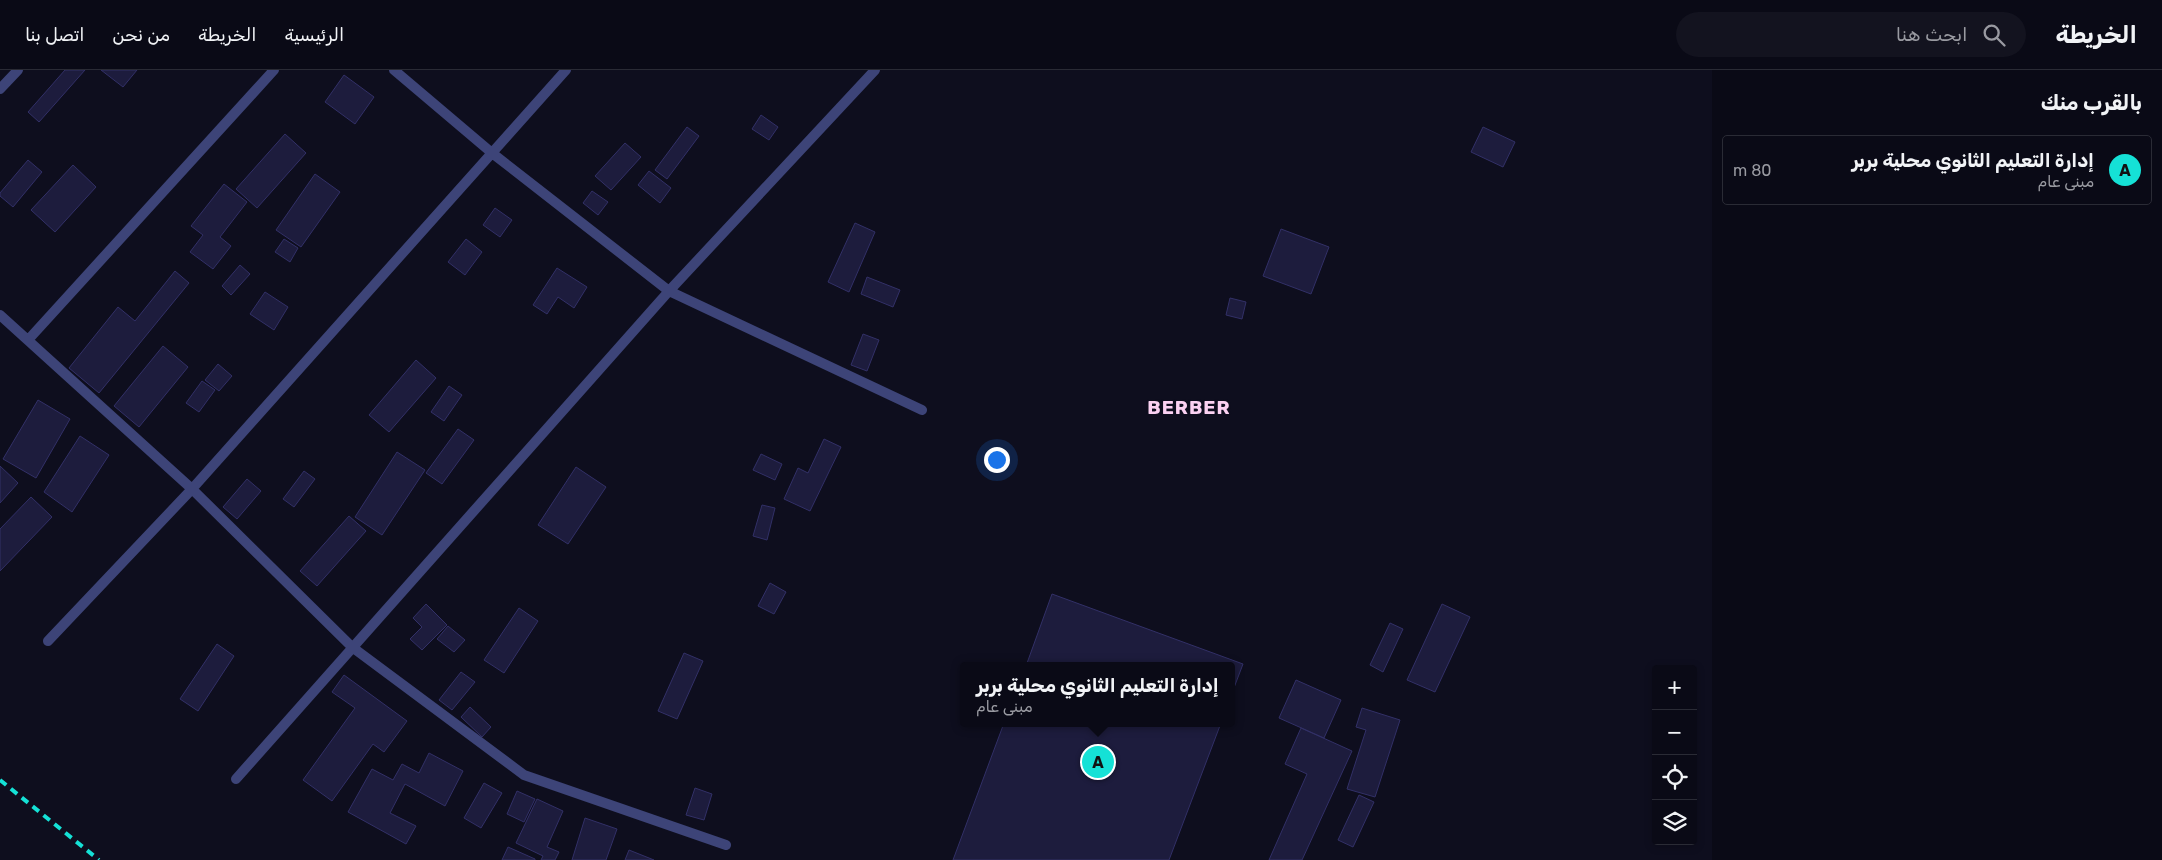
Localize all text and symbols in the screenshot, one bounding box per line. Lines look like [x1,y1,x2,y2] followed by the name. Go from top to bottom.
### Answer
[1676,12,2026,57] search box
[1980,21,2008,49] icon: search
[2056,21,2137,49] text: الخريطة
[1896,23,1968,46] text: ابحث هنا
[25,24,84,46] text: اتصل بنا
[112,24,170,46] text: من نحن
[198,24,256,46] text: الخريطة
[284,24,344,46] text: الرئيسية
[2041,90,2142,115] text: بالقرب منك
[1852,149,2094,172] text: إدارة التعليم الثانوي محلية بربر
[1733,161,1772,180] text: 80 m
[2119,161,2131,180] text: A
[2038,172,2094,191] text: مبنى عام
[1147,396,1231,419] district label: BERBER
[984,447,1010,473] your location
[960,662,1235,727] popup
[1652,665,1697,845] map controls
[1652,665,1697,710] button: +
[976,674,1219,697] text: إدارة التعليم الثانوي محلية بربر
[976,697,1033,716] text: مبنى عام
[1652,710,1697,755] button: −
[1082,743,1114,781] pin: A
[1652,755,1697,800] button: locate
[1652,800,1697,845] button: layers

